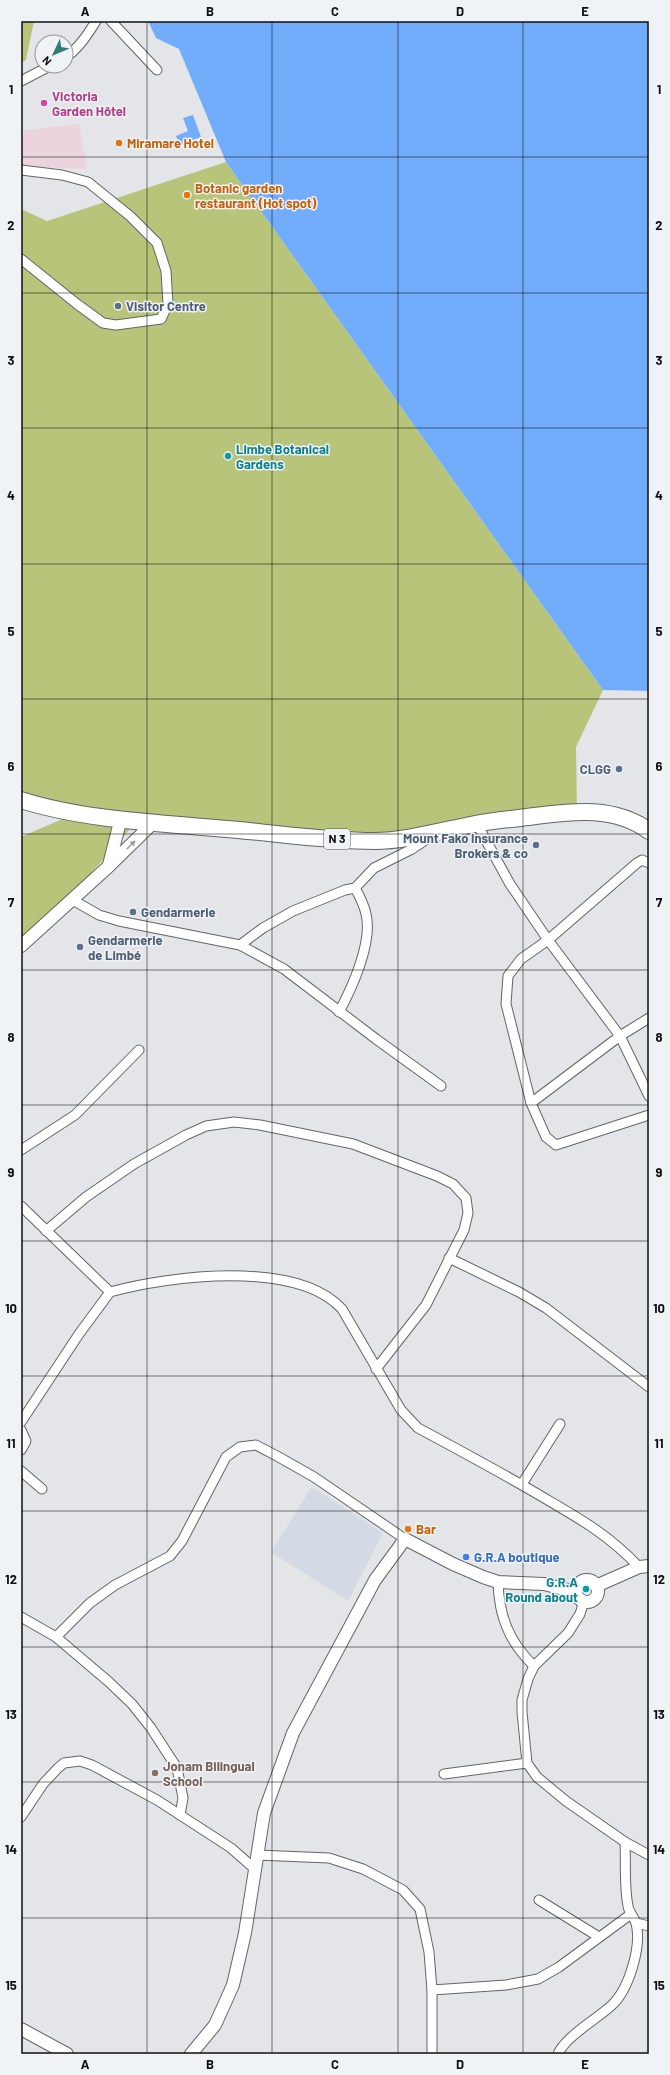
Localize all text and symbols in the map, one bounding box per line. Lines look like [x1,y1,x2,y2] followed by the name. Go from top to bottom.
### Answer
[81,3,90,19] text: A
[206,3,214,19] text: B
[331,3,339,19] text: C
[456,3,464,19] text: D
[581,3,589,19] text: E
[34,34,74,74] north arrow
[39,54,54,68] text: N
[9,81,13,97] text: 1
[657,81,661,97] text: 1
[52,88,126,119] place label: Victoria Garden Hôtel
[39,98,49,108] marker: Victoria Garden Hôtel
[127,135,214,151] place label: Miramare Hotel
[114,138,124,148] marker: Miramare Hotel
[195,180,317,211] place label: Botanic garden restaurant (Hot spot)
[182,190,192,200] marker: Botanic garden restaurant (Hot spot)
[7,217,15,233] text: 2
[655,217,663,233] text: 2
[126,298,206,314] place label: Visitor Centre
[113,301,123,311] marker: Visitor Centre
[7,352,15,368] text: 3
[655,352,663,368] text: 3
[236,441,329,472] place label: Limbe Botanical Gardens
[223,451,233,461] marker: Limbe Botanical Gardens
[7,487,15,503] text: 4
[655,487,663,503] text: 4
[7,623,15,639] text: 5
[655,623,663,639] text: 5
[8,758,15,774] text: 6
[656,758,663,774] text: 6
[580,761,611,777] place label: CLGG
[614,764,624,774] marker: CLGG
[324,829,350,849] road number: N 3
[403,830,528,861] place label: Mount Fako Insurance Brokers & co
[126,840,136,849] one-way arrow
[531,840,541,850] marker: Mount Fako Insurance Brokers & co
[8,894,15,910] text: 7
[656,894,663,910] text: 7
[141,904,216,920] place label: Gendarmerie
[128,907,138,917] marker: Gendarmerie
[88,932,163,963] place label: Gendarmerie de Limbé
[75,942,85,952] marker: Gendarmerie de Limbé
[7,1029,15,1045] text: 8
[655,1029,663,1045] text: 8
[8,1164,15,1180] text: 9
[656,1164,663,1180] text: 9
[5,1300,17,1316] text: 10
[653,1300,665,1316] text: 10
[6,1435,16,1451] text: 11
[654,1435,664,1451] text: 11
[416,1521,436,1537] place label: Bar
[403,1524,413,1534] marker: Bar
[474,1549,560,1565] place label: G.R.A boutique
[461,1552,471,1562] marker: G.R.A boutique
[5,1571,17,1587] text: 12
[653,1571,665,1587] text: 12
[505,1574,578,1605] place label: G.R.A Round about
[581,1584,591,1594] marker: G.R.A Round about
[5,1706,17,1722] text: 13
[653,1706,665,1722] text: 13
[163,1758,255,1789] place label: Jonam Bilingual School
[150,1768,160,1778] marker: Jonam Bilingual School
[5,1841,17,1857] text: 14
[653,1841,665,1857] text: 14
[5,1977,17,1993] text: 15
[653,1977,665,1993] text: 15
[81,2056,90,2072] text: A
[206,2056,214,2072] text: B
[331,2056,339,2072] text: C
[456,2056,464,2072] text: D
[581,2056,589,2072] text: E

